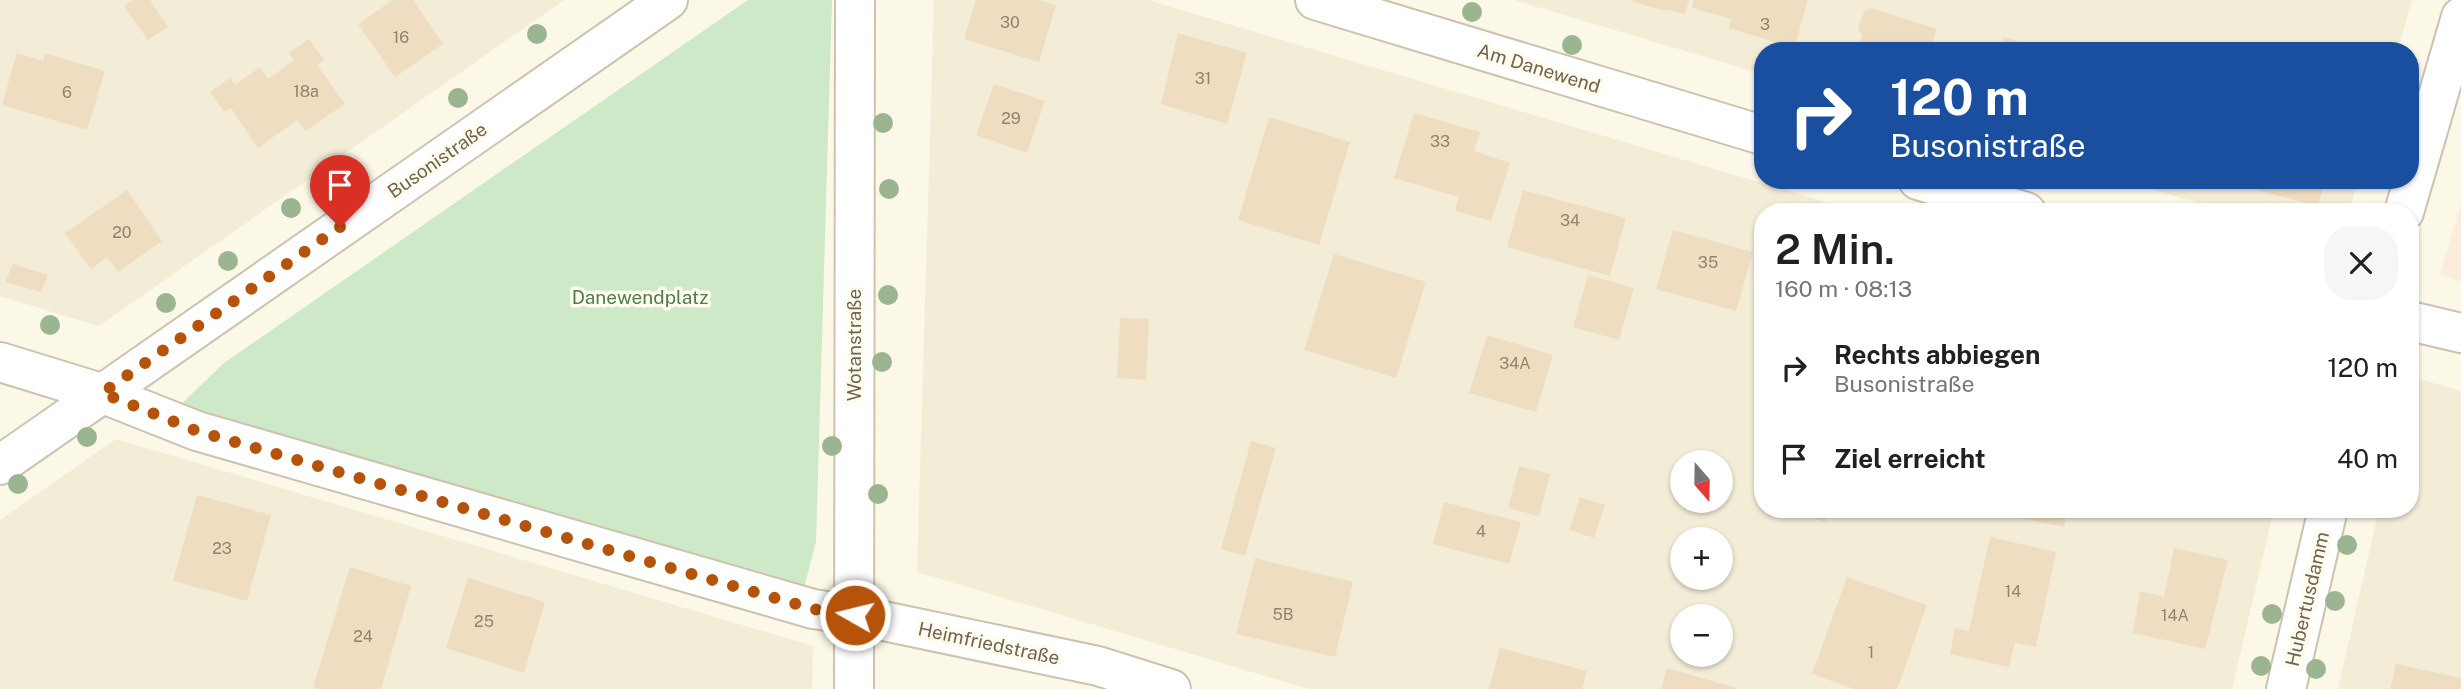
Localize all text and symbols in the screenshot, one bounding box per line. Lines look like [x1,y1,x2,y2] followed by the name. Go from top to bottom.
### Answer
[1000,13,1020,32] house number: 30
[1760,15,1770,34] house number: 3
[393,28,409,47] house number: 16
[1475,39,1603,97] street label: Am Danewend
[1890,68,2029,126] text: 120 m
[1195,69,1211,88] house number: 31
[1775,70,1866,161] icon: right
[293,82,319,101] house number: 18a
[62,83,72,102] house number: 6
[1001,109,1021,128] house number: 29
[383,118,491,202] street label: Busonistraße
[1890,127,2086,164] text: Busonistraße
[1430,132,1450,151] house number: 33
[310,155,370,227] pin
[321,166,359,204] icon: arrive
[1560,211,1580,230] house number: 34
[112,223,132,242] house number: 20
[1775,224,1895,273] text: 2 Min.
[2324,226,2398,300] button: close
[1698,253,1718,272] house number: 35
[1775,275,1912,302] text: 160 m · 08:13
[572,286,708,308] park label: Danewendplatz
[843,289,865,401] street label: Wotanstraße
[1834,339,2040,370] text: Rechts abbiegen
[1775,349,1813,387] icon: right
[2327,352,2398,383] text: 120 m
[1499,354,1531,373] house number: 34A
[1834,370,1975,397] text: Busonistraße
[1775,440,1813,478] icon: arrive
[1834,443,1986,474] text: Ziel erreicht
[2337,443,2398,474] text: 40 m
[1670,450,1732,513] north arrow
[1670,450,1733,667] map controls
[1476,522,1486,541] house number: 4
[1670,527,1733,590] button: +
[2281,529,2333,669] street label: Hubertusdamm
[212,539,232,558] house number: 23
[818,578,892,652] position arrow
[2005,582,2021,601] house number: 14
[1670,604,1733,667] button: −
[1273,605,1293,624] house number: 5B
[2161,606,2189,625] house number: 14A
[474,612,494,631] house number: 25
[916,617,1062,669] street label: Heimfriedstraße
[353,627,373,646] house number: 24
[1868,643,1874,662] house number: 1

